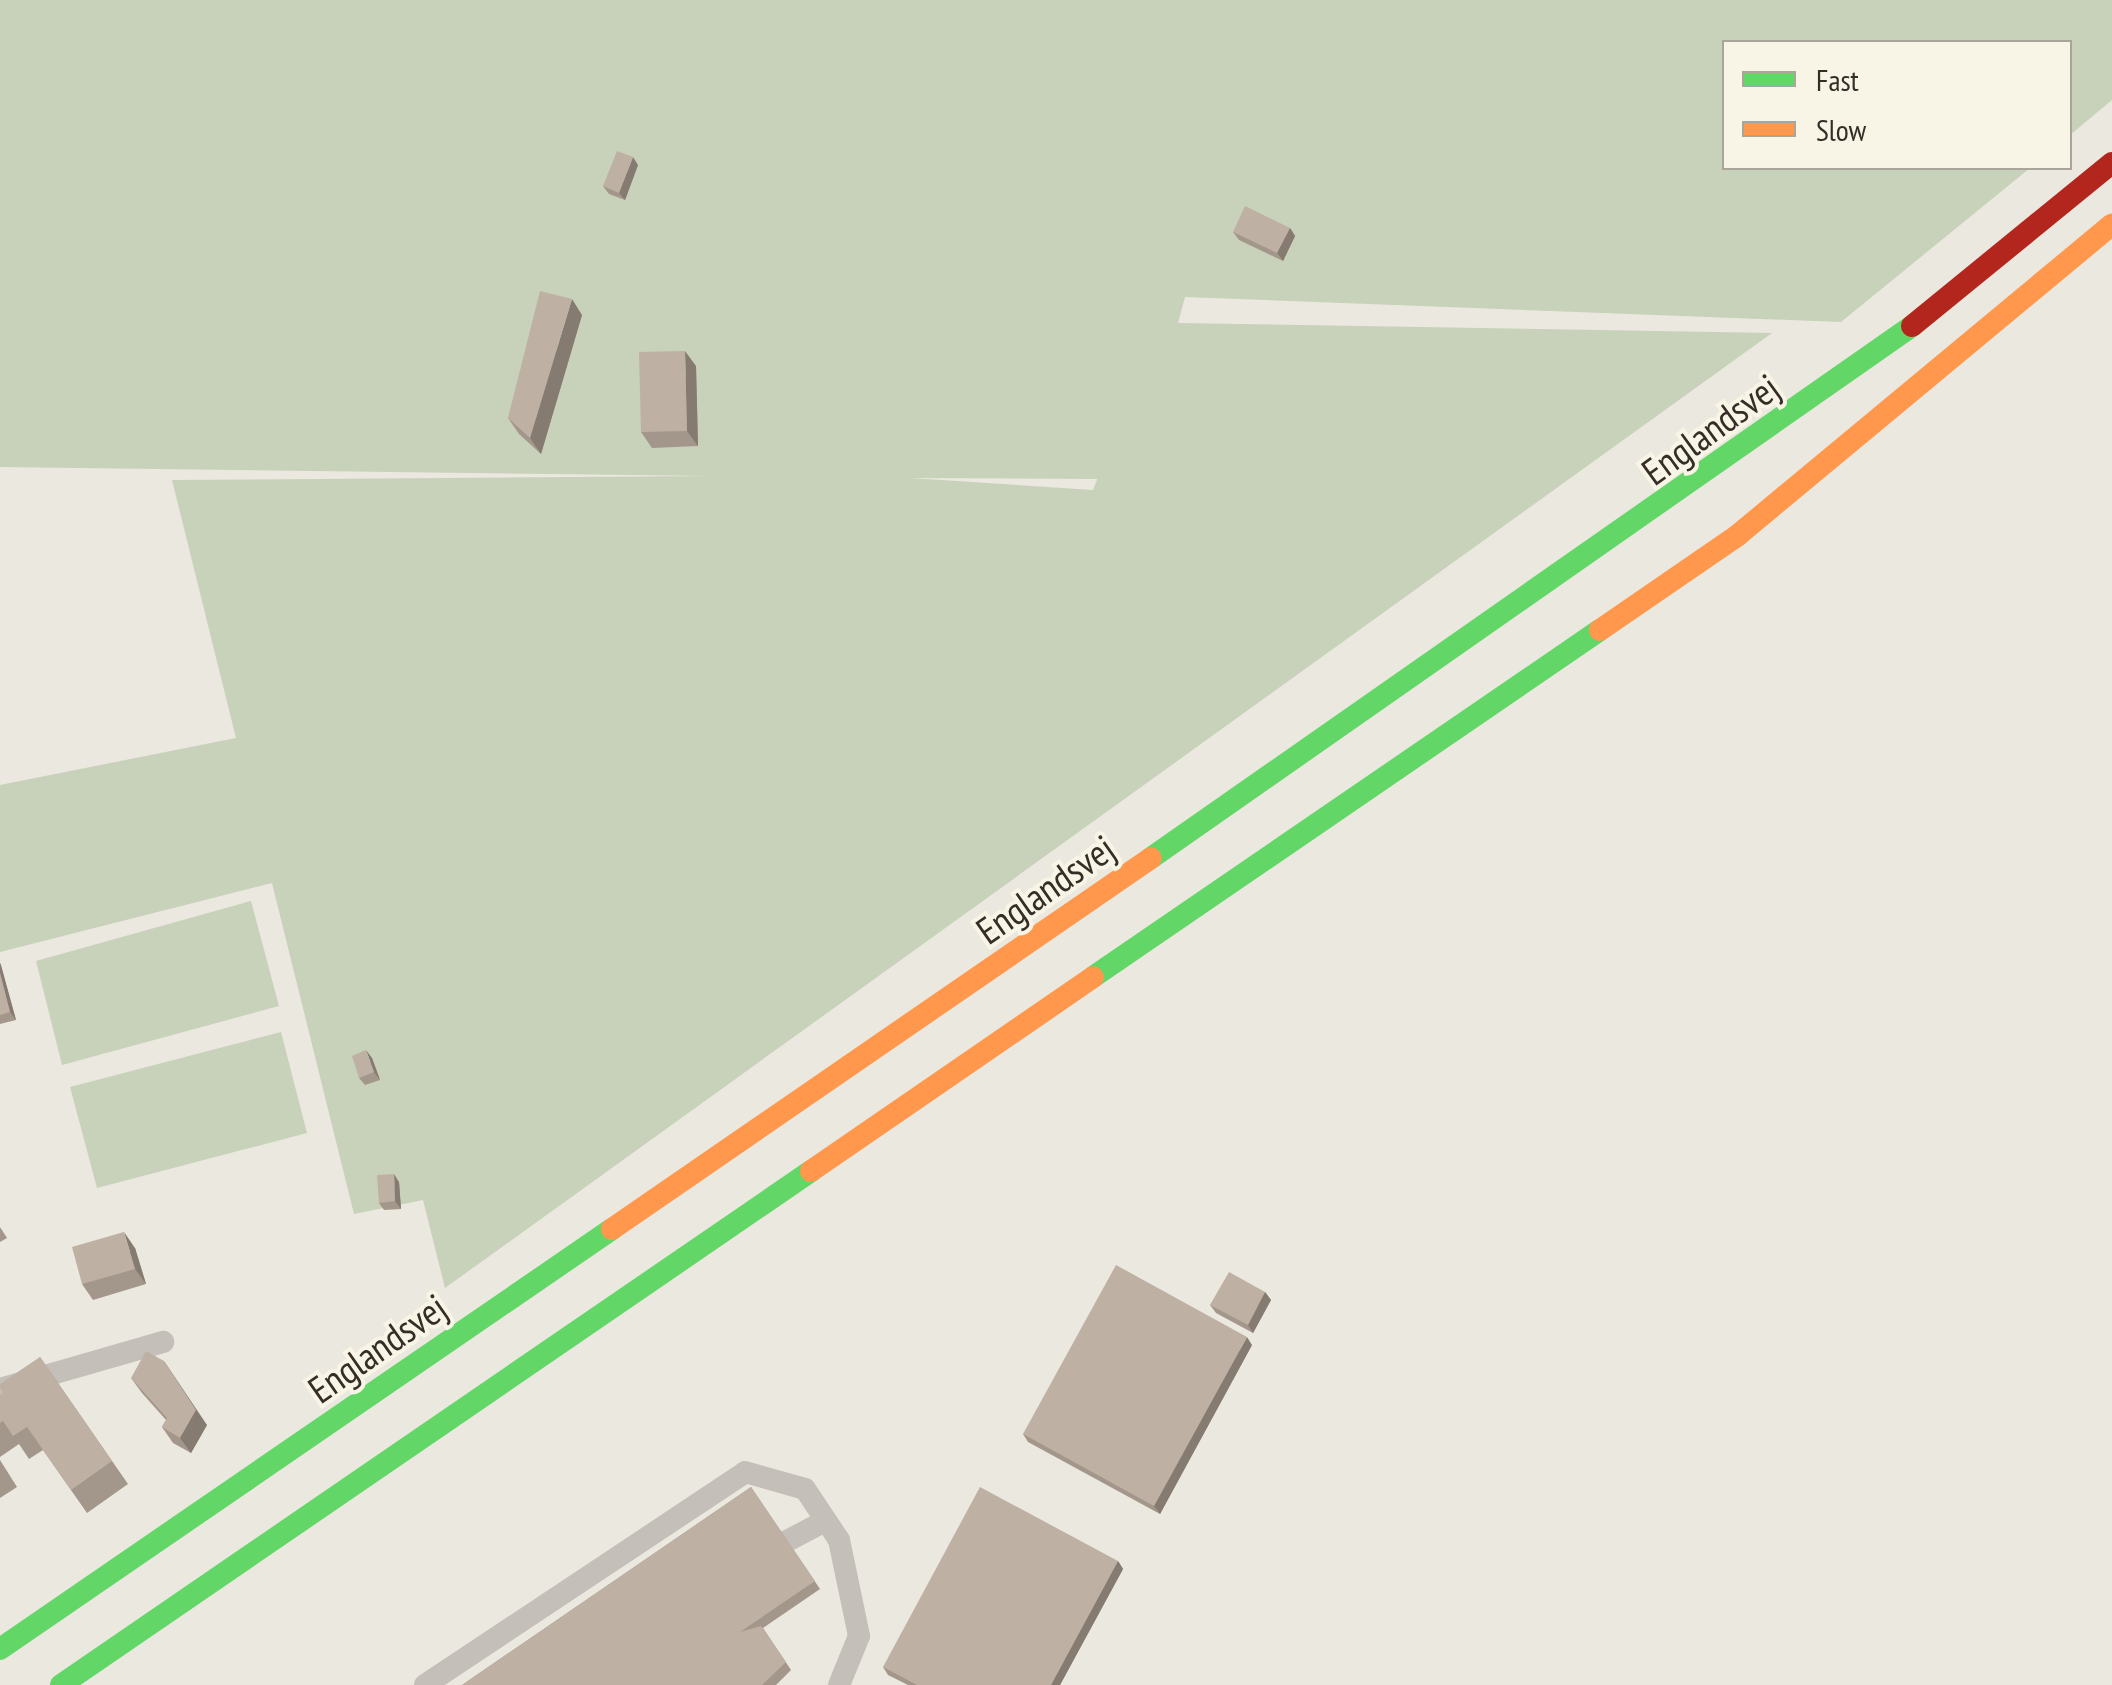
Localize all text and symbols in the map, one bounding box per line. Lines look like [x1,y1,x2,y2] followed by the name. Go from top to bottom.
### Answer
[1722,40,2072,170] legend
[1816,60,1859,99] text: Fast
[1816,110,1866,149] text: Slow
[1633,364,1787,494] street label: Englandsvej
[967,825,1123,953] street label: Englandsvej
[299,1284,455,1412] street label: Englandsvej

